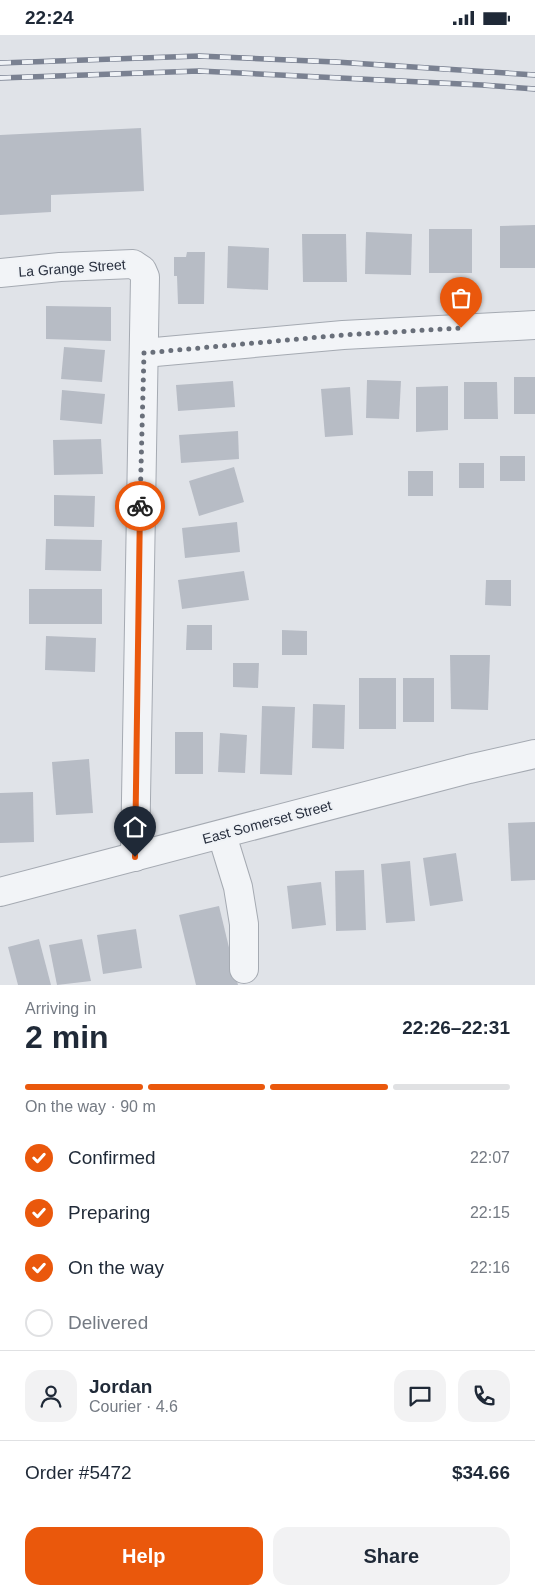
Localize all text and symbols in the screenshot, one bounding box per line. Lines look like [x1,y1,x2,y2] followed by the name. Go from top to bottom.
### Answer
[25,7,74,28] text: 22:24
[18,256,126,280] street label: La Grange Street
[440,277,482,328] pin
[447,284,475,312] icon: bag
[115,481,165,531] courier
[126,492,154,520] icon: bike
[201,797,333,847] street label: East Somerset Street
[114,806,156,857] pin
[121,813,149,841] icon: home
[25,1000,96,1017] text: Arriving in
[402,1017,510,1038] text: 22:26–22:31
[25,1019,109,1055] text: 2 min
[25,1098,156,1115] text: On the way · 90 m
[25,1144,53,1172] icon: check
[68,1147,156,1168] text: Confirmed
[470,1149,510,1166] text: 22:07
[25,1199,53,1227] icon: check
[68,1202,150,1223] text: Preparing
[470,1204,510,1221] text: 22:15
[25,1254,53,1282] icon: check
[68,1257,164,1278] text: On the way
[470,1259,510,1276] text: 22:16
[68,1312,148,1333] text: Delivered
[25,1370,77,1422] button: person
[394,1370,446,1422] button: chat
[458,1370,510,1422] button: phone
[89,1376,152,1397] text: Jordan
[89,1398,178,1415] text: Courier · 4.6
[25,1462,132,1483] text: Order #5472
[452,1462,510,1483] text: $34.66
[25,1527,263,1585] button: Help
[273,1527,510,1585] button: Share

